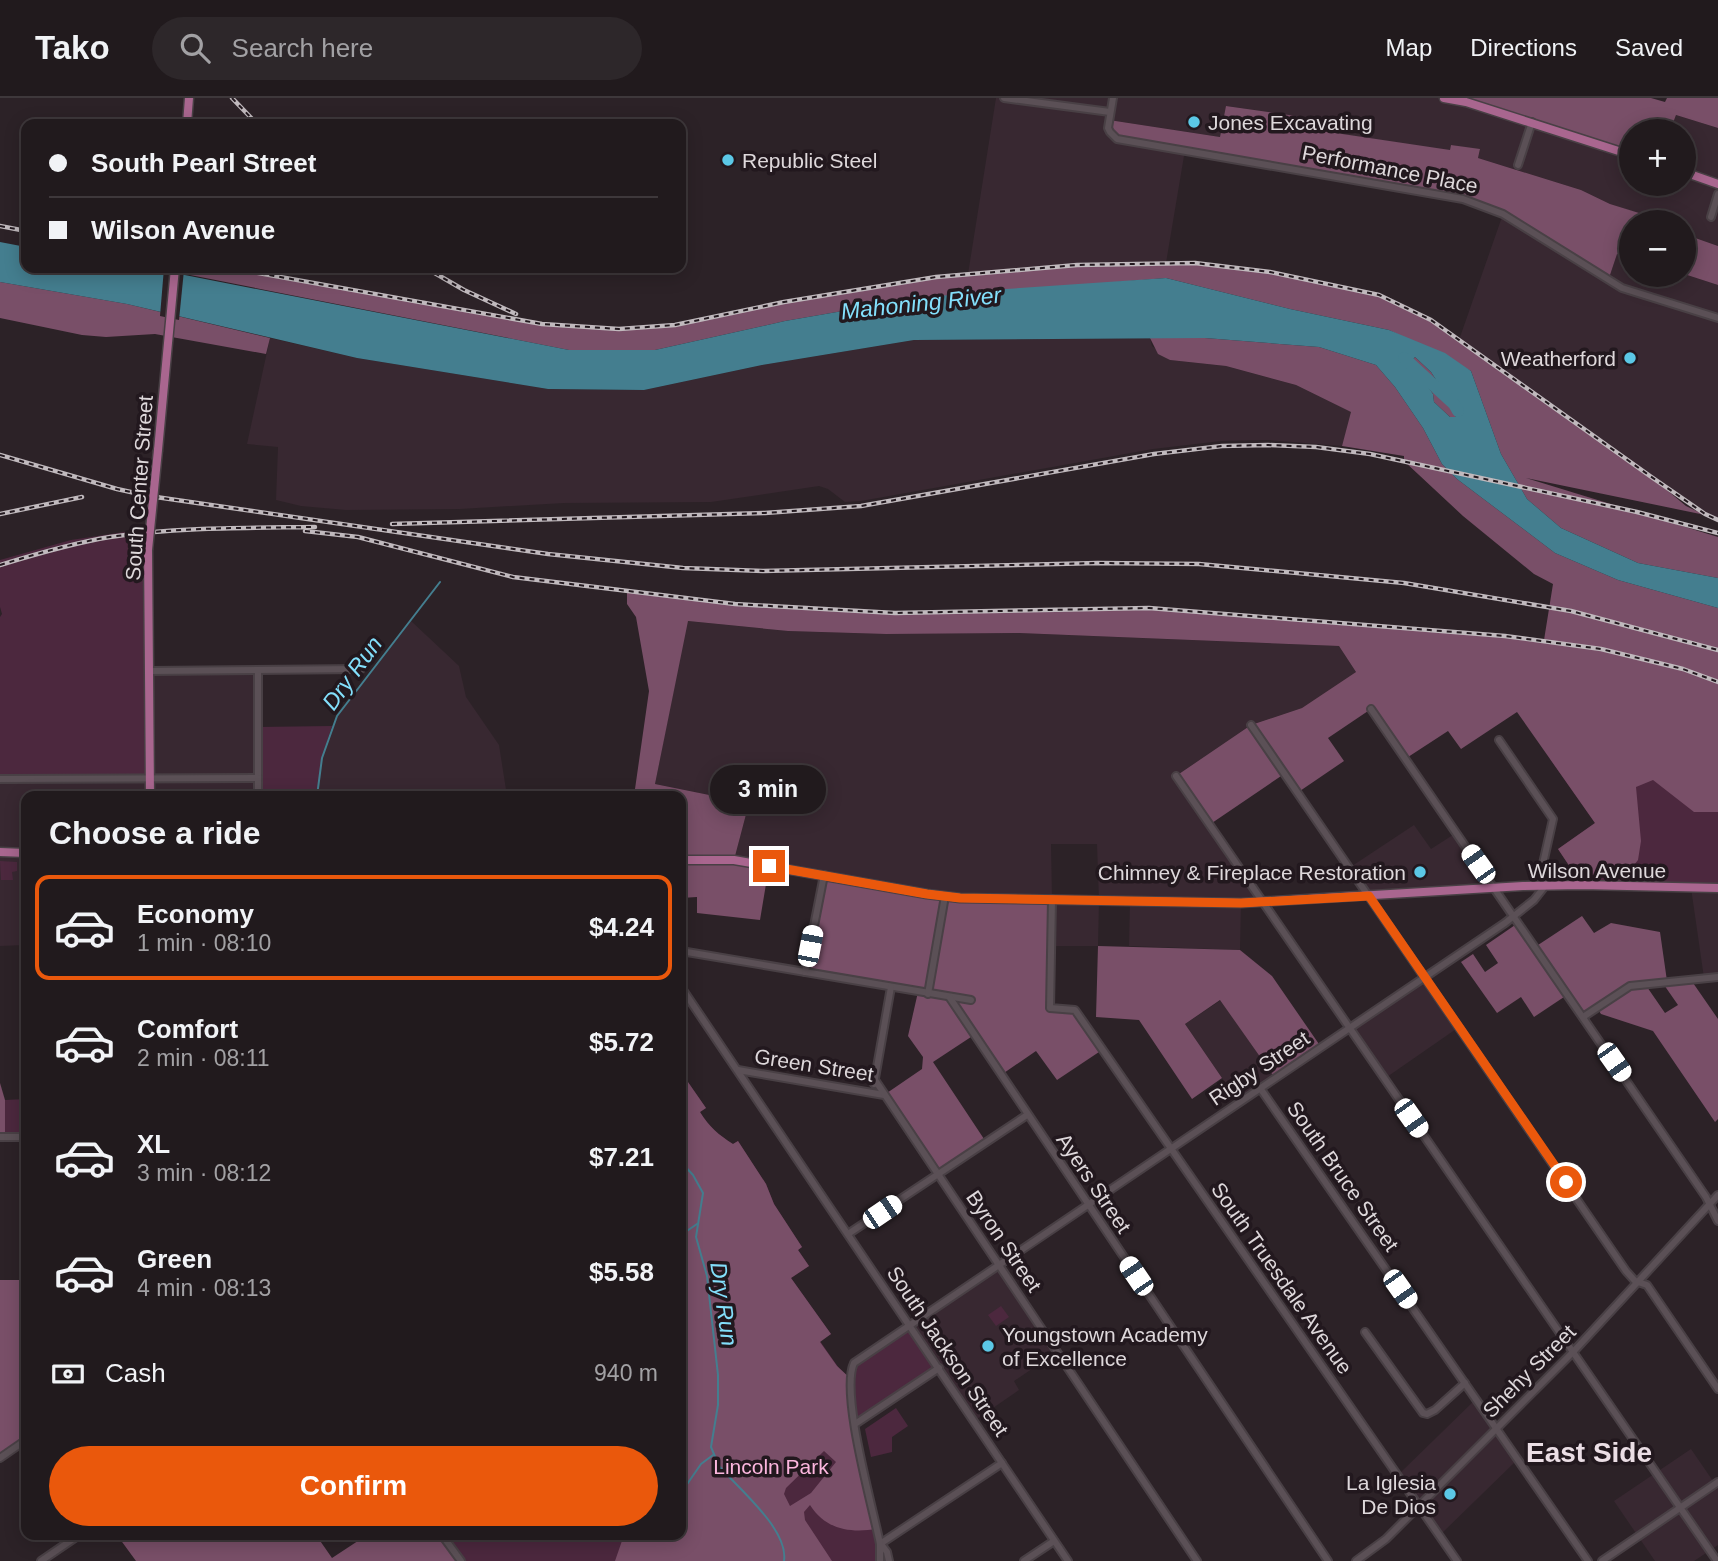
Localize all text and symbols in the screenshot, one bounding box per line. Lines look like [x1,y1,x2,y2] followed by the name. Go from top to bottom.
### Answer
[152,17,642,80] search box
[35,29,110,66] text: Tako
[176,29,214,67] icon: search
[232,33,373,63] text: Search here
[1386,34,1432,61] text: Map
[1470,34,1577,61] text: Directions
[1615,34,1683,61] text: Saved
[1208,111,1373,134] place label: Jones Excavating
[1186,114,1202,130] marker: Jones Excavating
[1619,119,1696,287] map controls
[1619,119,1696,196] button: +
[1300,141,1480,197] street label: Performance Place
[91,148,316,178] text: South Pearl Street
[742,149,877,172] place label: Republic Steel
[720,152,736,168] marker: Republic Steel
[1619,210,1696,287] button: −
[91,215,275,245] text: Wilson Avenue
[840,282,1004,324] water label: Mahoning River
[1501,347,1616,370] place label: Weatherford
[1622,350,1638,366] marker: Weatherford
[121,394,157,581] street label: South Center Street
[317,631,387,715] water label: Dry Run
[711,764,827,814] callout: 3 min
[738,776,798,802] text: 3 min
[49,815,261,851] text: Choose a ride
[1458,841,1499,887] car
[753,850,785,882] route end
[1528,859,1666,882] street label: Wilson Avenue
[1098,861,1406,884] place label: Chimney & Fireplace Restoration
[1412,864,1428,880] marker: Chimney & Fireplace Restoration
[53,896,116,959] icon: car
[137,899,254,929] text: Economy
[589,912,654,942] text: $4.24
[796,923,825,969] car
[137,930,271,956] text: 1 min · 08:10
[53,1011,116,1074] icon: car
[137,1014,238,1044] text: Comfort
[1205,1026,1313,1110] street label: Rigby Street
[589,1027,654,1057] text: $5.72
[1594,1039,1635,1085] car
[753,1044,875,1086] street label: Green Street
[137,1045,270,1071] text: 2 min · 08:11
[1391,1095,1432,1141] car
[1283,1097,1403,1255] street label: South Bruce Street
[53,1126,116,1189] icon: car
[137,1129,170,1159] text: XL
[1052,1129,1136,1237] street label: Ayers Street
[589,1142,654,1172] text: $7.21
[137,1160,271,1186] text: 3 min · 08:12
[1550,1166,1582,1198] route start
[1207,1178,1357,1378] street label: South Truesdale Avenue
[962,1186,1046,1296] street label: Byron Street
[859,1192,906,1232] car
[53,1241,116,1304] icon: car
[137,1244,212,1274] text: Green
[1116,1253,1157,1299] car
[589,1257,654,1287] text: $5.58
[705,1260,743,1348] water label: Dry Run
[883,1262,1013,1440] street label: South Jackson Street
[1380,1266,1421,1312] car
[137,1275,271,1301] text: 4 min · 08:13
[1478,1320,1580,1422] street label: Shehy Street
[1002,1323,1208,1370] place label: Youngstown Academy of Excellence
[980,1338,996,1354] marker: Youngstown Academy of Excellence
[49,1355,87,1393] icon: cash
[105,1358,166,1388] text: Cash
[594,1360,658,1386] text: 940 m
[1526,1437,1652,1468] district label: East Side
[49,1446,658,1526] button: Confirm
[713,1455,829,1478] park label: Lincoln Park
[1346,1471,1436,1518] place label: La Iglesia De Dios
[1442,1486,1458,1502] marker: La Iglesia De Dios

